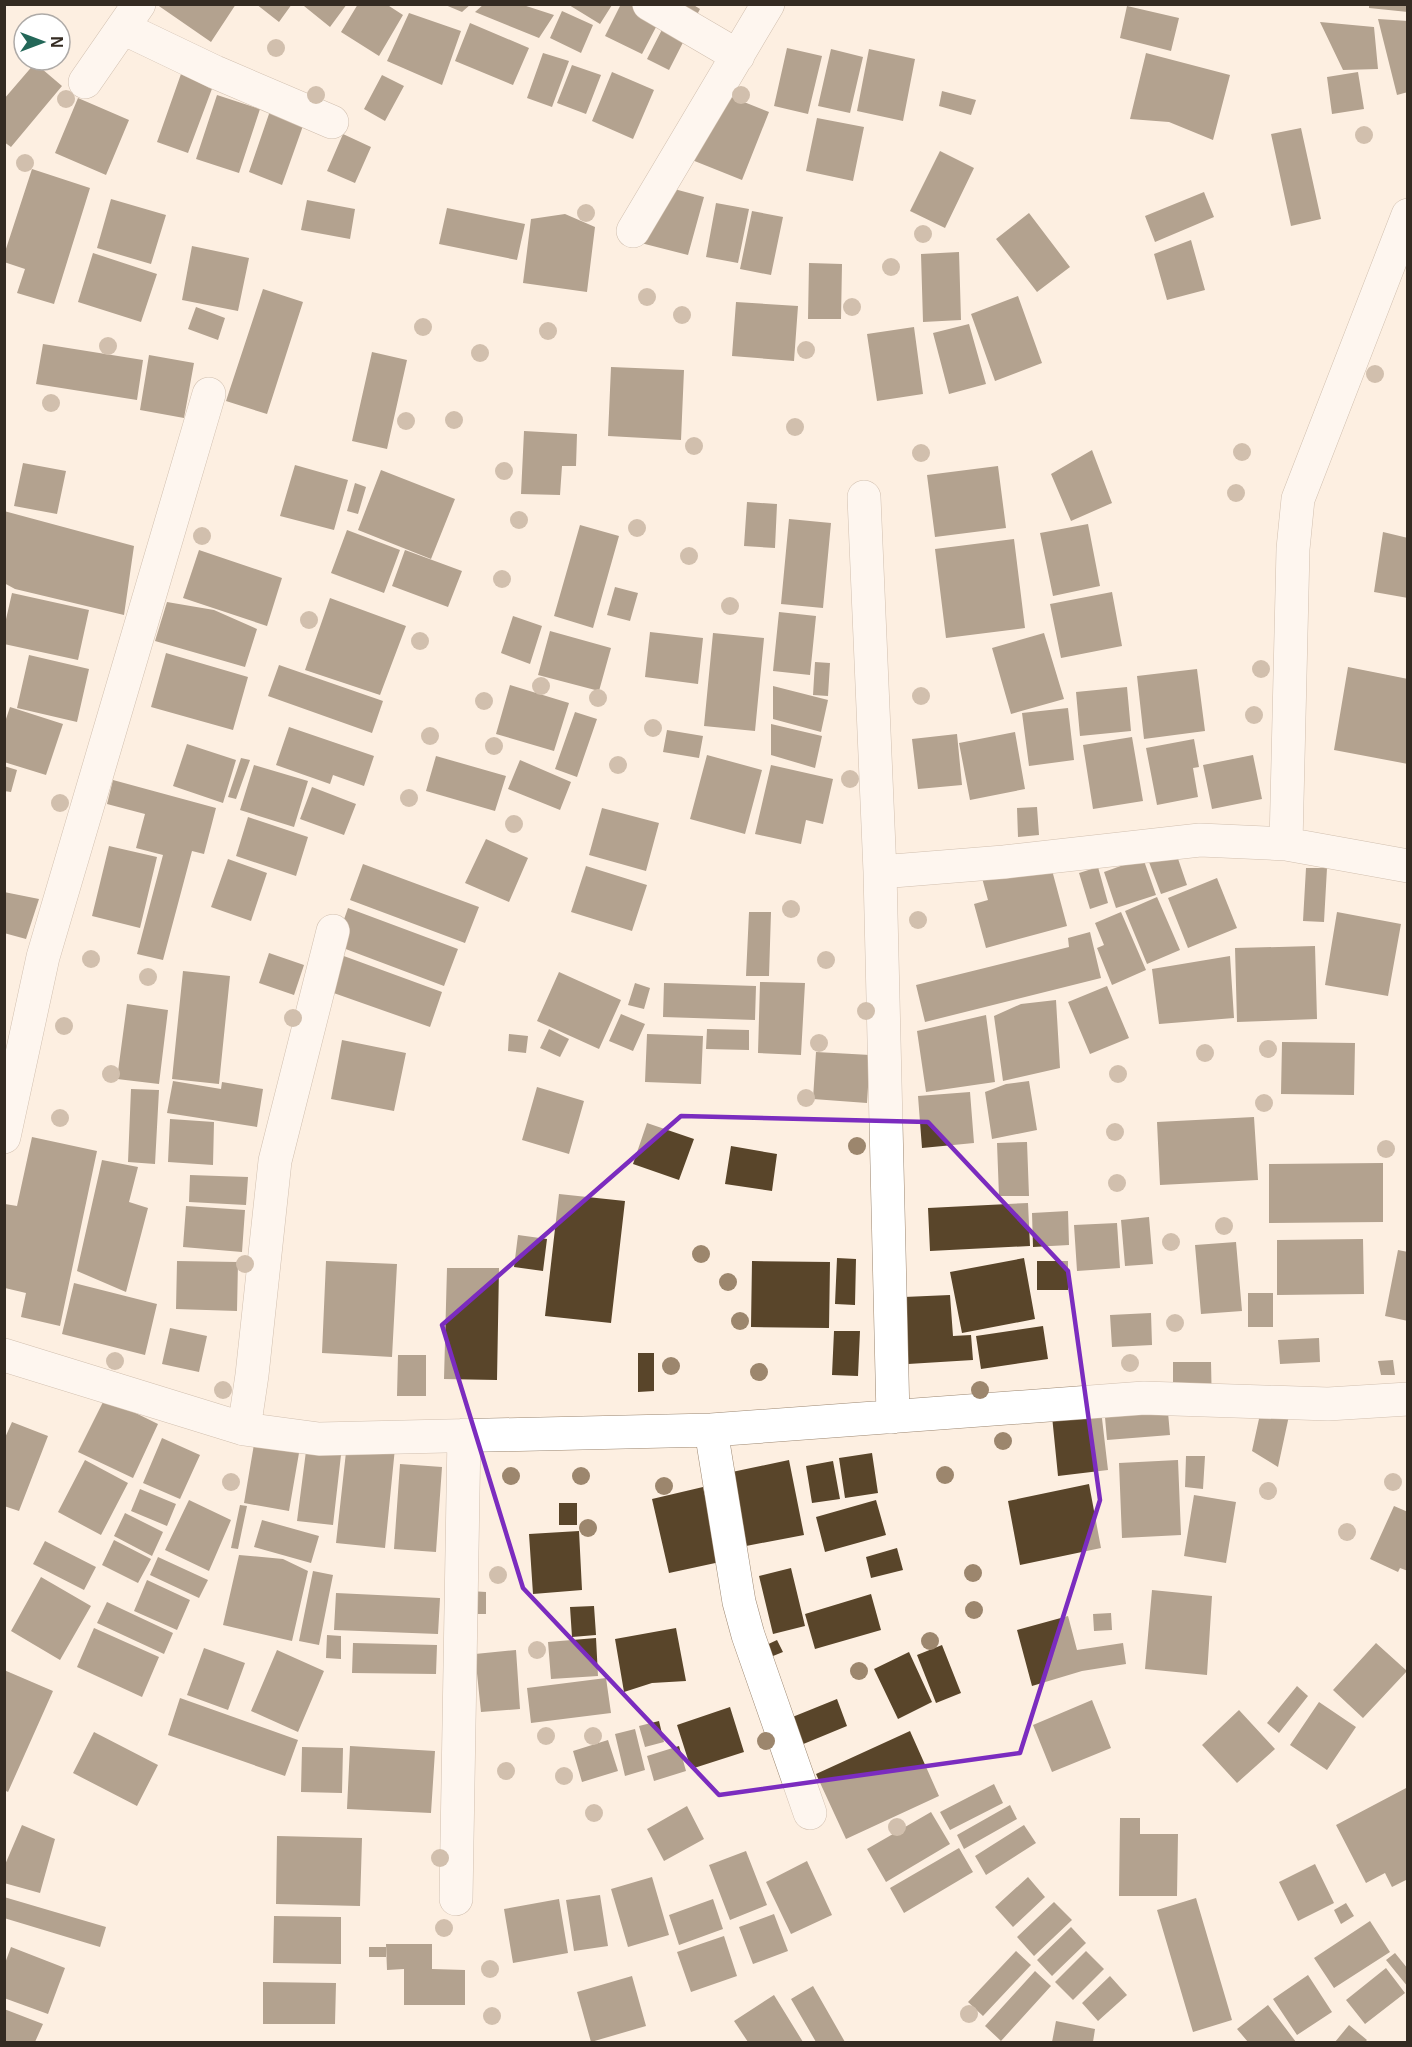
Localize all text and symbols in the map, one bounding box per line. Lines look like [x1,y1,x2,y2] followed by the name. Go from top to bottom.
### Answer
[12,12,72,72] north arrow
[48,36,65,48] text: N

